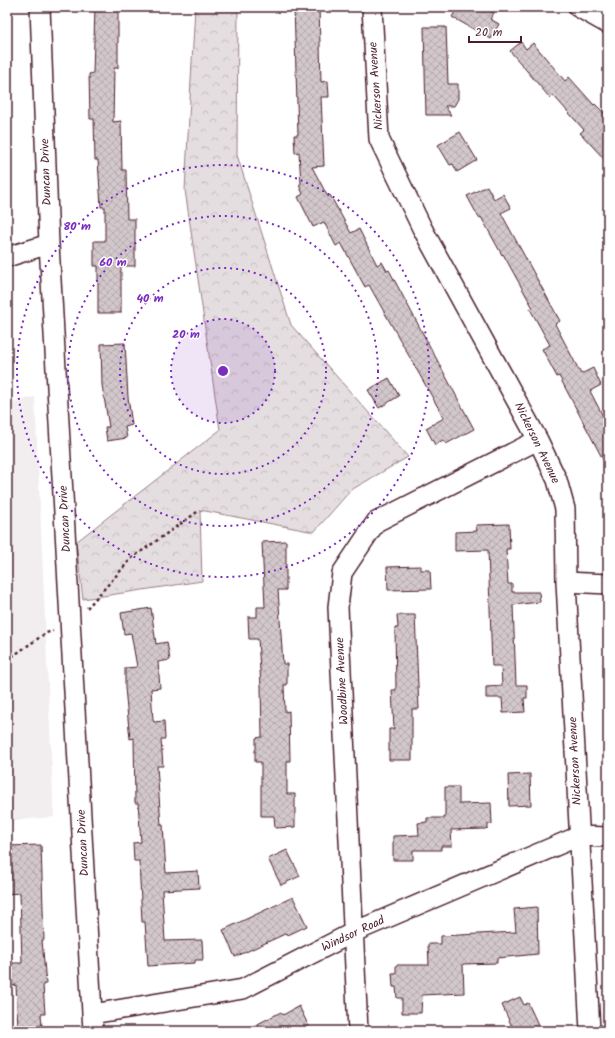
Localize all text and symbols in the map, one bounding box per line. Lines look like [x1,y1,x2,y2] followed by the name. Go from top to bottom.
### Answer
[469,18,521,44] scale bar
[475,23,503,42] text: 20 m
[363,41,389,131] street label: Nickerson Avenue
[35,138,57,206] street label: Duncan Drive
[63,217,91,236] text: 80 m
[99,253,127,272] text: 60 m
[136,289,164,308] text: 40 m
[172,325,200,344] text: 20 m
[216,364,230,378] centre of rings
[509,399,565,487] street label: Nickerson Avenue
[54,484,76,553] street label: Duncan Drive
[330,636,354,725] street label: Woodbine Avenue
[563,716,587,806] street label: Nickerson Avenue
[72,808,94,877] street label: Duncan Drive
[318,911,389,957] street label: Windsor Road

